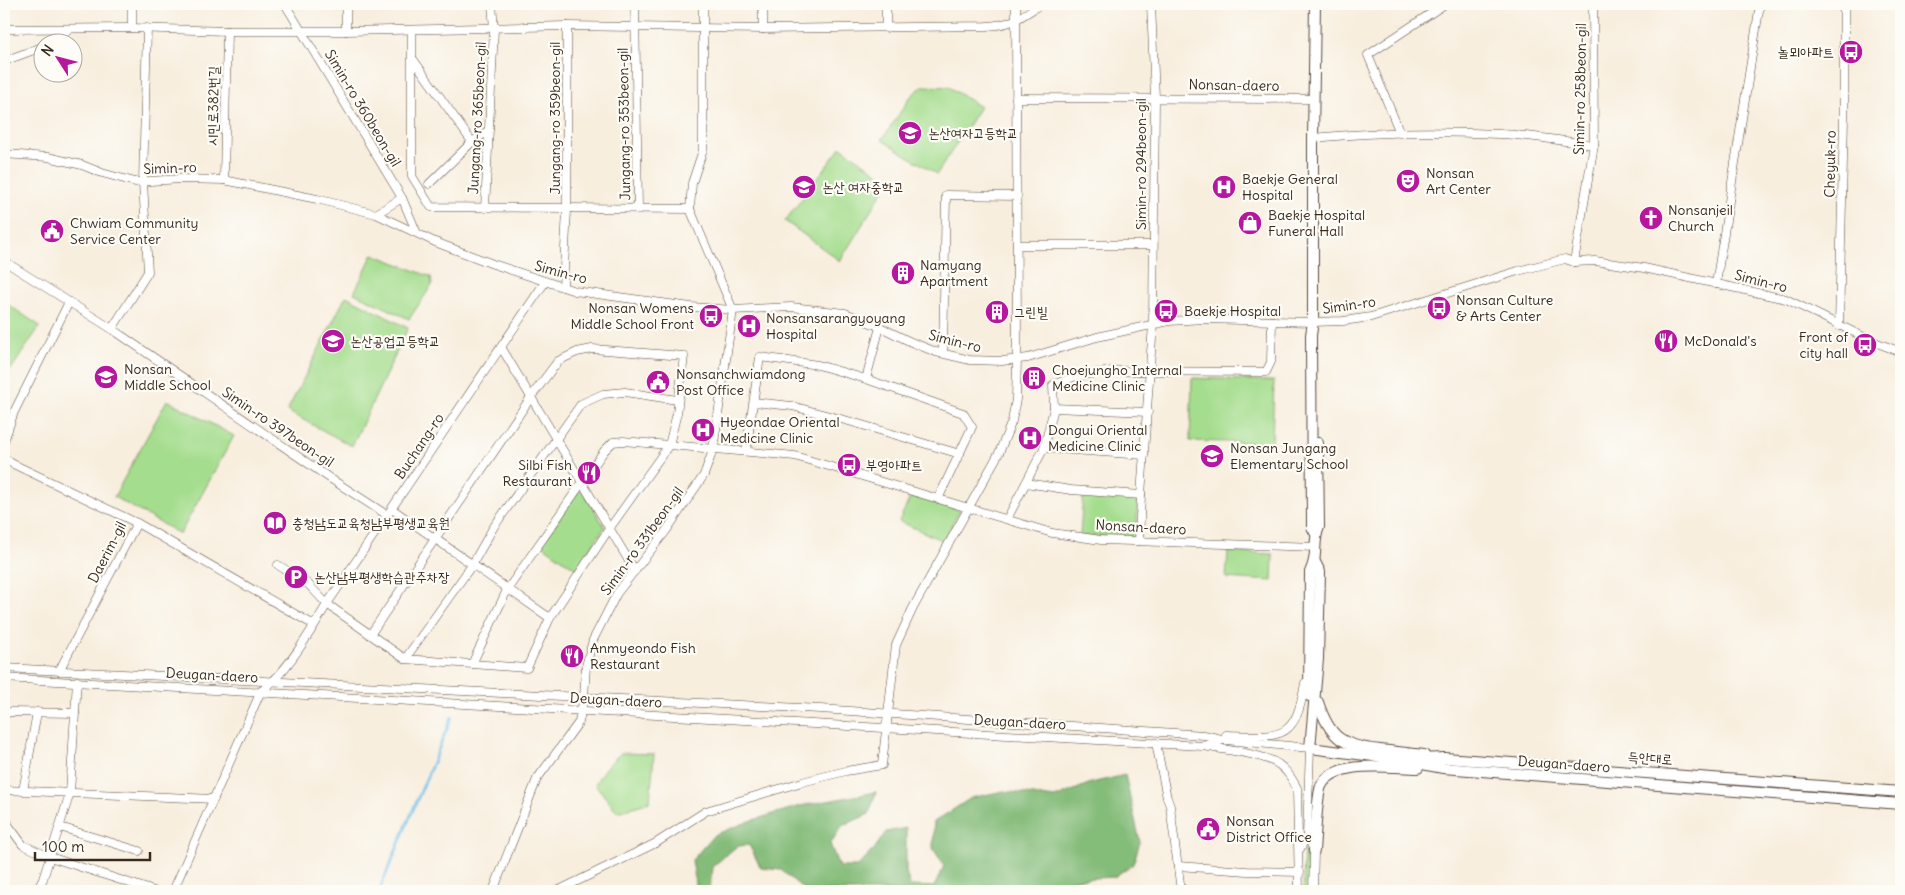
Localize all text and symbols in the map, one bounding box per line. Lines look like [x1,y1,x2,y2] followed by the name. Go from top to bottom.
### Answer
[1570,23,1590,155] street label: Simin-ro 258beon-gil
[32,32,82,82] north arrow
[1838,39,1864,65] bus stop icon: 놀뫼아파트
[37,41,58,60] text: N
[464,41,490,195] street label: Jungang-ro 365beon-gil
[546,42,564,194] street label: Jungang-ro 359beon-gil
[1778,43,1834,61] place label: 놀뫼아파트
[321,46,405,170] street label: Simin-ro 360beon-gil
[614,47,634,201] street label: Jungang-ro 353beon-gil
[203,65,223,146] street label: 시민로382번길
[1188,75,1280,95] street label: Nonsan-daero
[1132,98,1150,230] street label: Simin-ro 294beon-gil
[897,120,923,146] school or university icon: 논산여자고등학교
[928,124,1018,142] place label: 논산여자고등학교
[1820,130,1840,198] street label: Cheyuk-ro
[143,158,197,178] street label: Simin-ro
[1426,164,1491,198] place label: Nonsan Art Center
[1395,168,1421,194] theatre icon: Nonsan Art Center
[1242,170,1338,204] place label: Baekje General Hospital
[791,174,817,200] school or university icon: 논산 여자중학교
[1211,174,1237,200] hospital icon: Baekje General Hospital
[822,178,904,196] place label: 논산 여자중학교
[1668,201,1733,235] place label: Nonsanjeil Church
[1638,205,1664,231] church icon: Nonsanjeil Church
[1268,206,1365,240] place label: Baekje Hospital Funeral Hall
[1237,210,1263,236] shop icon: Baekje Hospital Funeral Hall
[70,214,198,248] place label: Chwiam Community Service Center
[39,218,65,244] public building icon: Chwiam Community Service Center
[533,256,589,288] street label: Simin-ro
[920,256,988,290] place label: Namyang Apartment
[890,260,916,286] building icon: Namyang Apartment
[1733,266,1789,296] street label: Simin-ro
[1456,291,1553,325] place label: Nonsan Culture & Arts Center
[1321,292,1377,318] street label: Simin-ro
[1426,295,1452,321] bus stop icon: Nonsan Culture & Arts Center
[1153,298,1179,324] bus stop icon: Baekje Hospital
[570,299,694,333] place label: Nonsan Womens Middle School Front
[984,299,1010,325] building icon: 그린빌
[1184,302,1281,320] place label: Baekje Hospital
[698,303,724,329] bus stop icon: Nonsan Womens Middle School Front
[1014,303,1049,321] place label: 그린빌
[766,309,906,343] place label: Nonsansarangyoyang Hospital
[736,313,762,339] hospital icon: Nonsansarangyoyang Hospital
[927,326,983,356] street label: Simin-ro
[320,328,346,354] school or university icon: 논산공업고등학교
[1653,328,1679,354] restaurant icon: McDonald's
[1799,328,1848,362] place label: Front of city hall
[350,332,440,350] place label: 논산공업고등학교
[1684,332,1757,350] place label: McDonald's
[1852,332,1878,358] bus stop icon: Front of city hall
[124,360,211,394] place label: Nonsan Middle School
[1052,361,1182,395] place label: Choejungho Internal Medicine Clinic
[93,364,119,390] school or university icon: Nonsan Middle School
[676,365,806,399] place label: Nonsanchwiamdong Post Office
[1021,365,1047,391] building icon: Choejungho Internal Medicine Clinic
[645,369,671,395] public building icon: Nonsanchwiamdong Post Office
[219,383,337,471] street label: Simin-ro 397beon-gil
[390,410,448,482] street label: Buchang-ro
[720,413,840,447] place label: Hyeondae Oriental Medicine Clinic
[690,417,716,443] hospital icon: Hyeondae Oriental Medicine Clinic
[1048,421,1147,455] place label: Dongui Oriental Medicine Clinic
[1017,425,1043,451] hospital icon: Dongui Oriental Medicine Clinic
[1230,439,1348,473] place label: Nonsan Jungang Elementary School
[1199,443,1225,469] school or university icon: Nonsan Jungang Elementary School
[836,452,862,478] bus stop icon: 부영아파트
[502,456,572,490] place label: Silbi Fish Restaurant
[866,456,922,474] place label: 부영아파트
[576,460,602,486] restaurant icon: Silbi Fish Restaurant
[597,483,687,599] street label: Simin-ro 331beon-gil
[262,510,288,536] library icon: 충청남도교육청남부평생교육원
[292,514,450,532] place label: 충청남도교육청남부평생교육원
[1095,516,1187,538] street label: Nonsan-daero
[84,518,130,586] street label: Daerim-gil
[283,564,309,590] parking icon: 논산남부평생학습관주차장
[314,568,450,586] place label: 논산남부평생학습관주차장
[590,639,696,673] place label: Anmyeondo Fish Restaurant
[559,643,585,669] restaurant icon: Anmyeondo Fish Restaurant
[165,664,259,686] street label: Deugan-daero
[569,689,663,711] street label: Deugan-daero
[973,711,1067,733] street label: Deugan-daero
[1627,747,1673,769] street label: 득안대로
[1517,752,1611,776] street label: Deugan-daero
[1226,812,1312,846] place label: Nonsan District Office
[1195,816,1221,842] public building icon: Nonsan District Office
[35,830,150,862] scale bar
[42,837,84,856] text: 100 m

